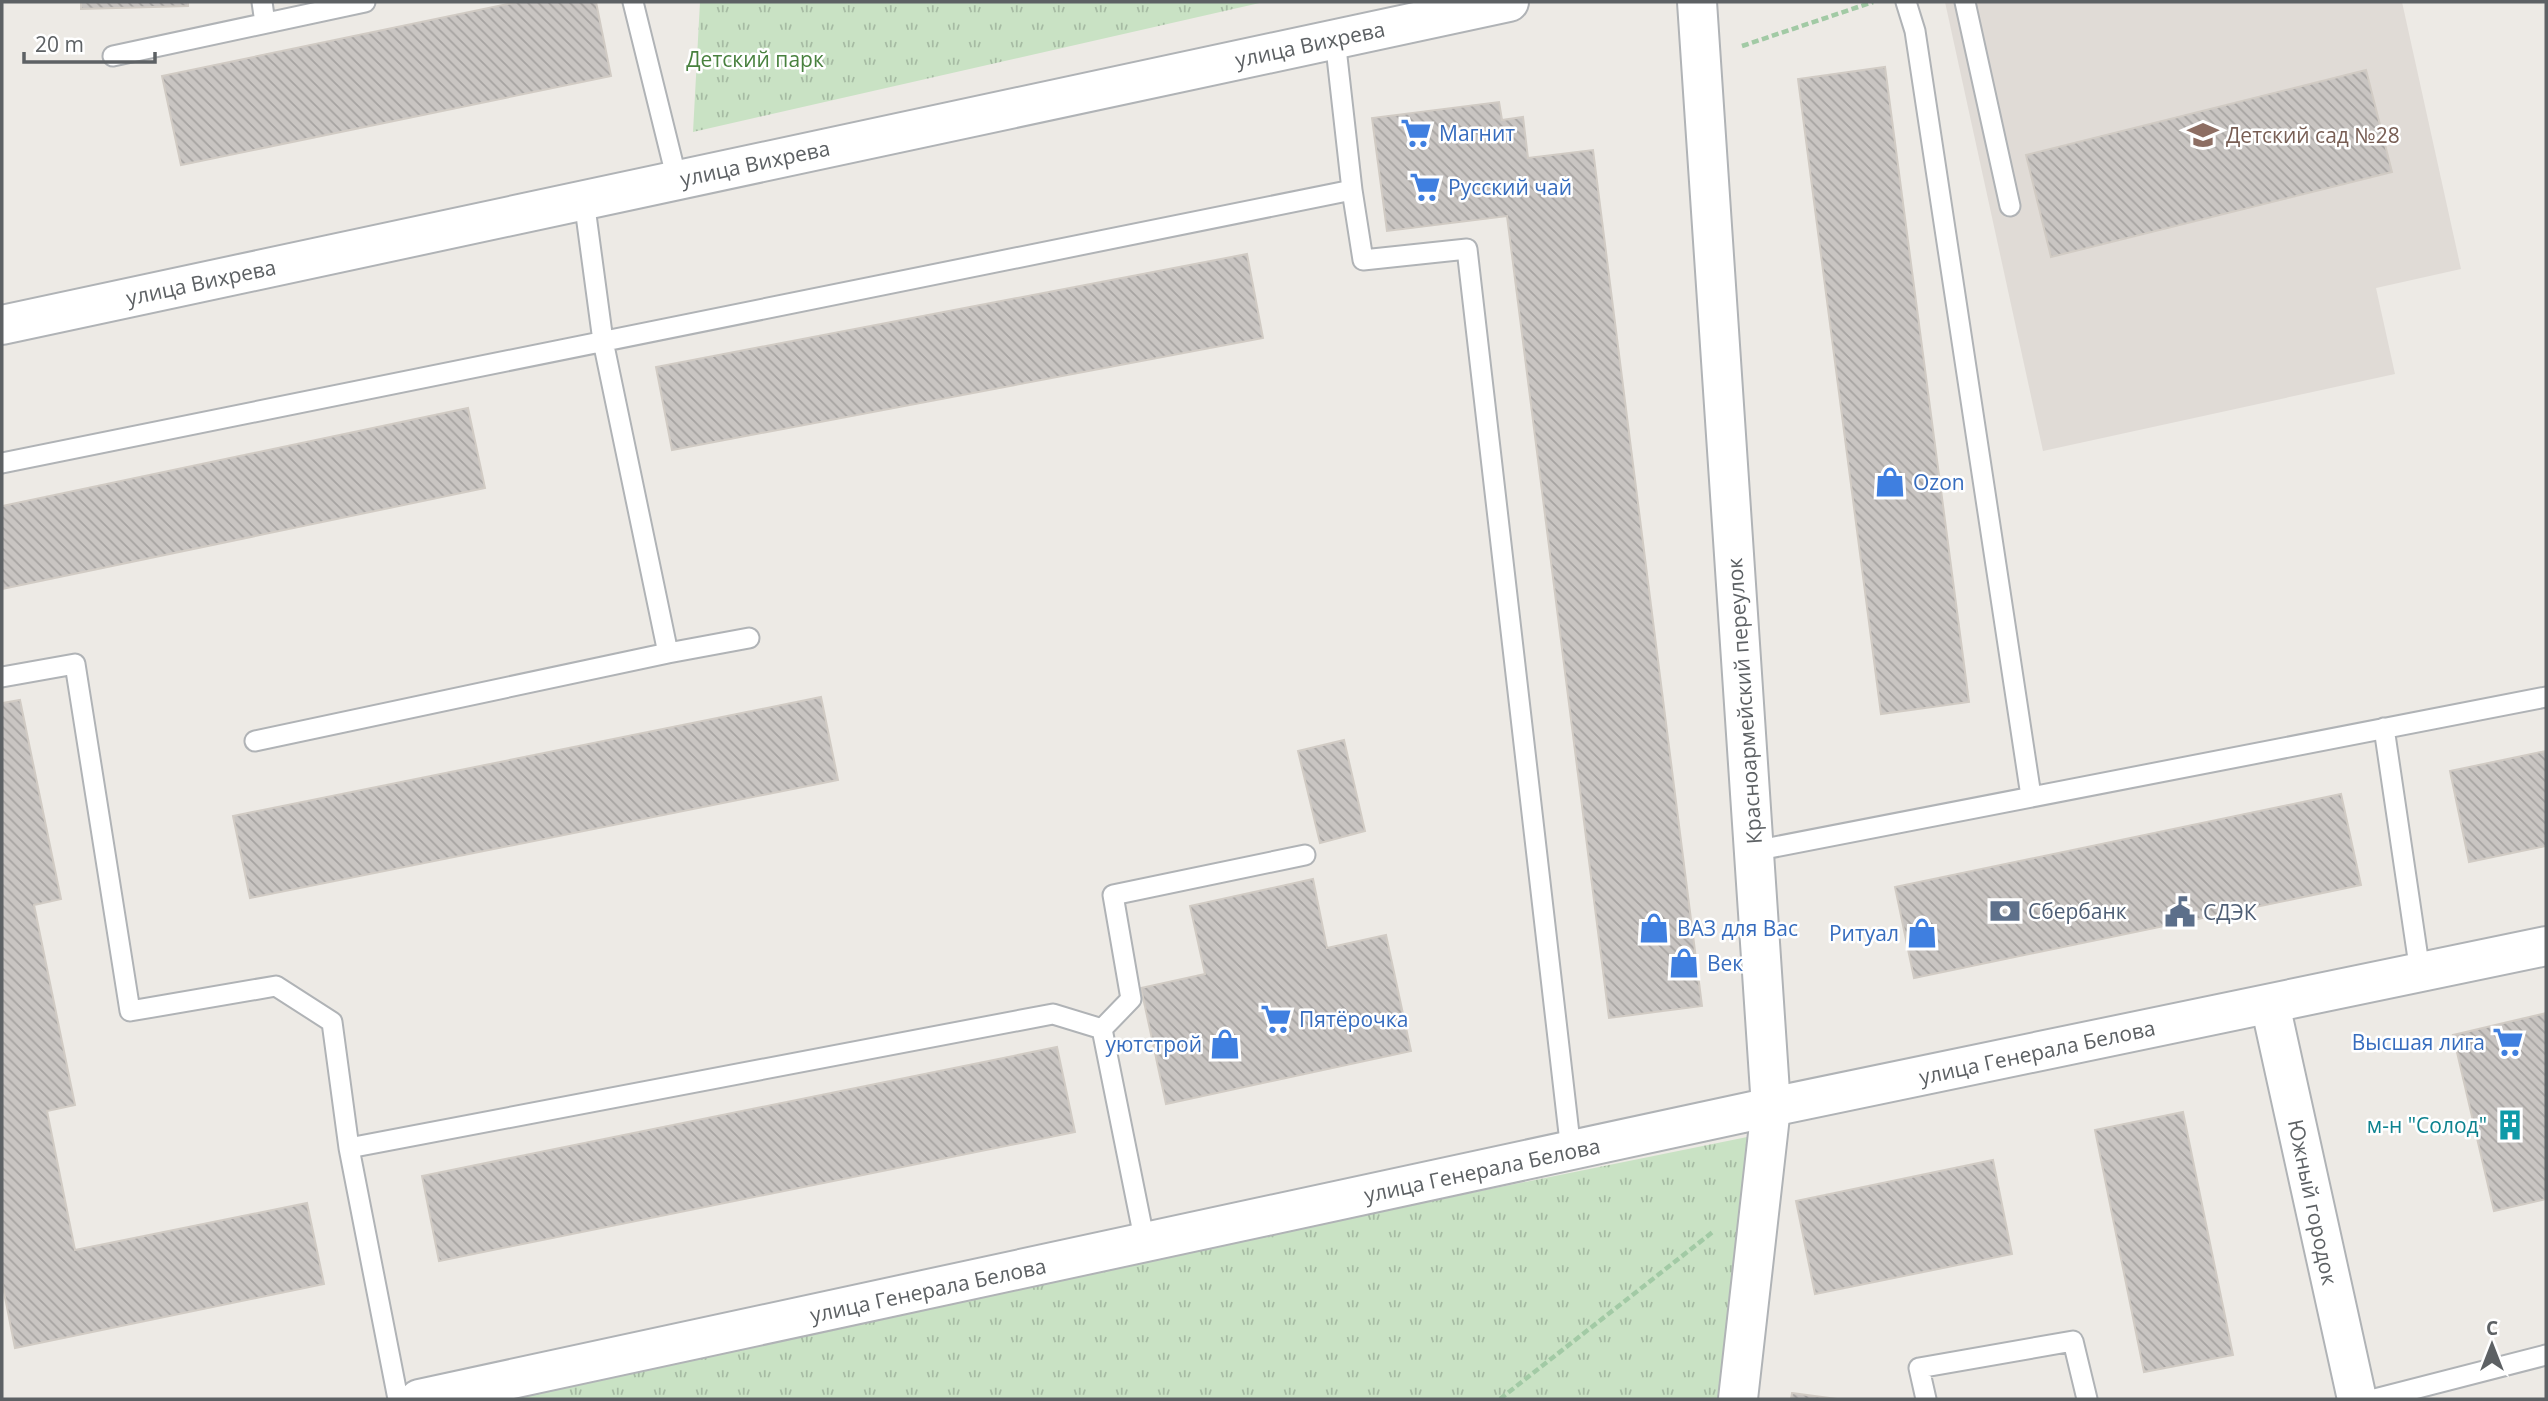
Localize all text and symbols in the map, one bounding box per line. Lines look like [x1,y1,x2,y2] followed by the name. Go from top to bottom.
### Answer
[1233,14,1387,74] street label: улица Вихрева
[24,21,156,65] scale bar
[35,30,84,58] text: 20 m
[686,45,824,73] park label: Детский парк
[1399,116,1433,150] supermarket icon: Магнит
[2186,118,2220,152] school or university icon: Детский сад №28
[1439,119,1515,147] place label: Магнит
[2226,121,2400,149] place label: Детский сад №28
[678,133,832,193] street label: улица Вихрева
[1408,170,1442,204] supermarket icon: Русский чай
[1448,173,1572,201] place label: Русский чай
[124,252,278,312] street label: улица Вихрева
[1873,465,1907,499] shop icon: Ozon
[1913,468,1965,496] place label: Ozon
[1720,557,1768,845] street label: Красноармейский переулок
[1988,894,2022,928] bank icon: Сбербанк
[2163,895,2197,929] public building icon: СДЭК
[2028,897,2127,925] place label: Сбербанк
[2203,898,2257,926] place label: СДЭК
[1637,911,1671,945] shop icon: ВАЗ для Вас
[1677,914,1798,942] place label: ВАЗ для Вас
[1905,916,1939,950] shop icon: Ритуал
[1829,919,1899,947] place label: Ритуал
[1667,946,1701,980] shop icon: Век
[1707,949,1743,977] place label: Век
[1259,1002,1293,1036] supermarket icon: Пятёрочка
[1299,1005,1408,1033] place label: Пятёрочка
[1916,1013,2158,1091] street label: улица Генерала Белова
[2491,1025,2525,1059] supermarket icon: Высшая лига
[1208,1027,1242,1061] shop icon: уютстрой
[2352,1028,2485,1056] place label: Высшая лига
[1105,1030,1202,1058] place label: уютстрой
[2493,1108,2527,1142] building icon: м-н "Солод"
[2367,1111,2487,1139] place label: м-н "Солод"
[2282,1117,2344,1287] street label: Южный городок
[1361,1131,1603,1209] street label: улица Генерала Белова
[807,1251,1049,1329] street label: улица Генерала Белова
[2457,1310,2527,1380] north arrow
[2486,1315,2498,1341] text: С

